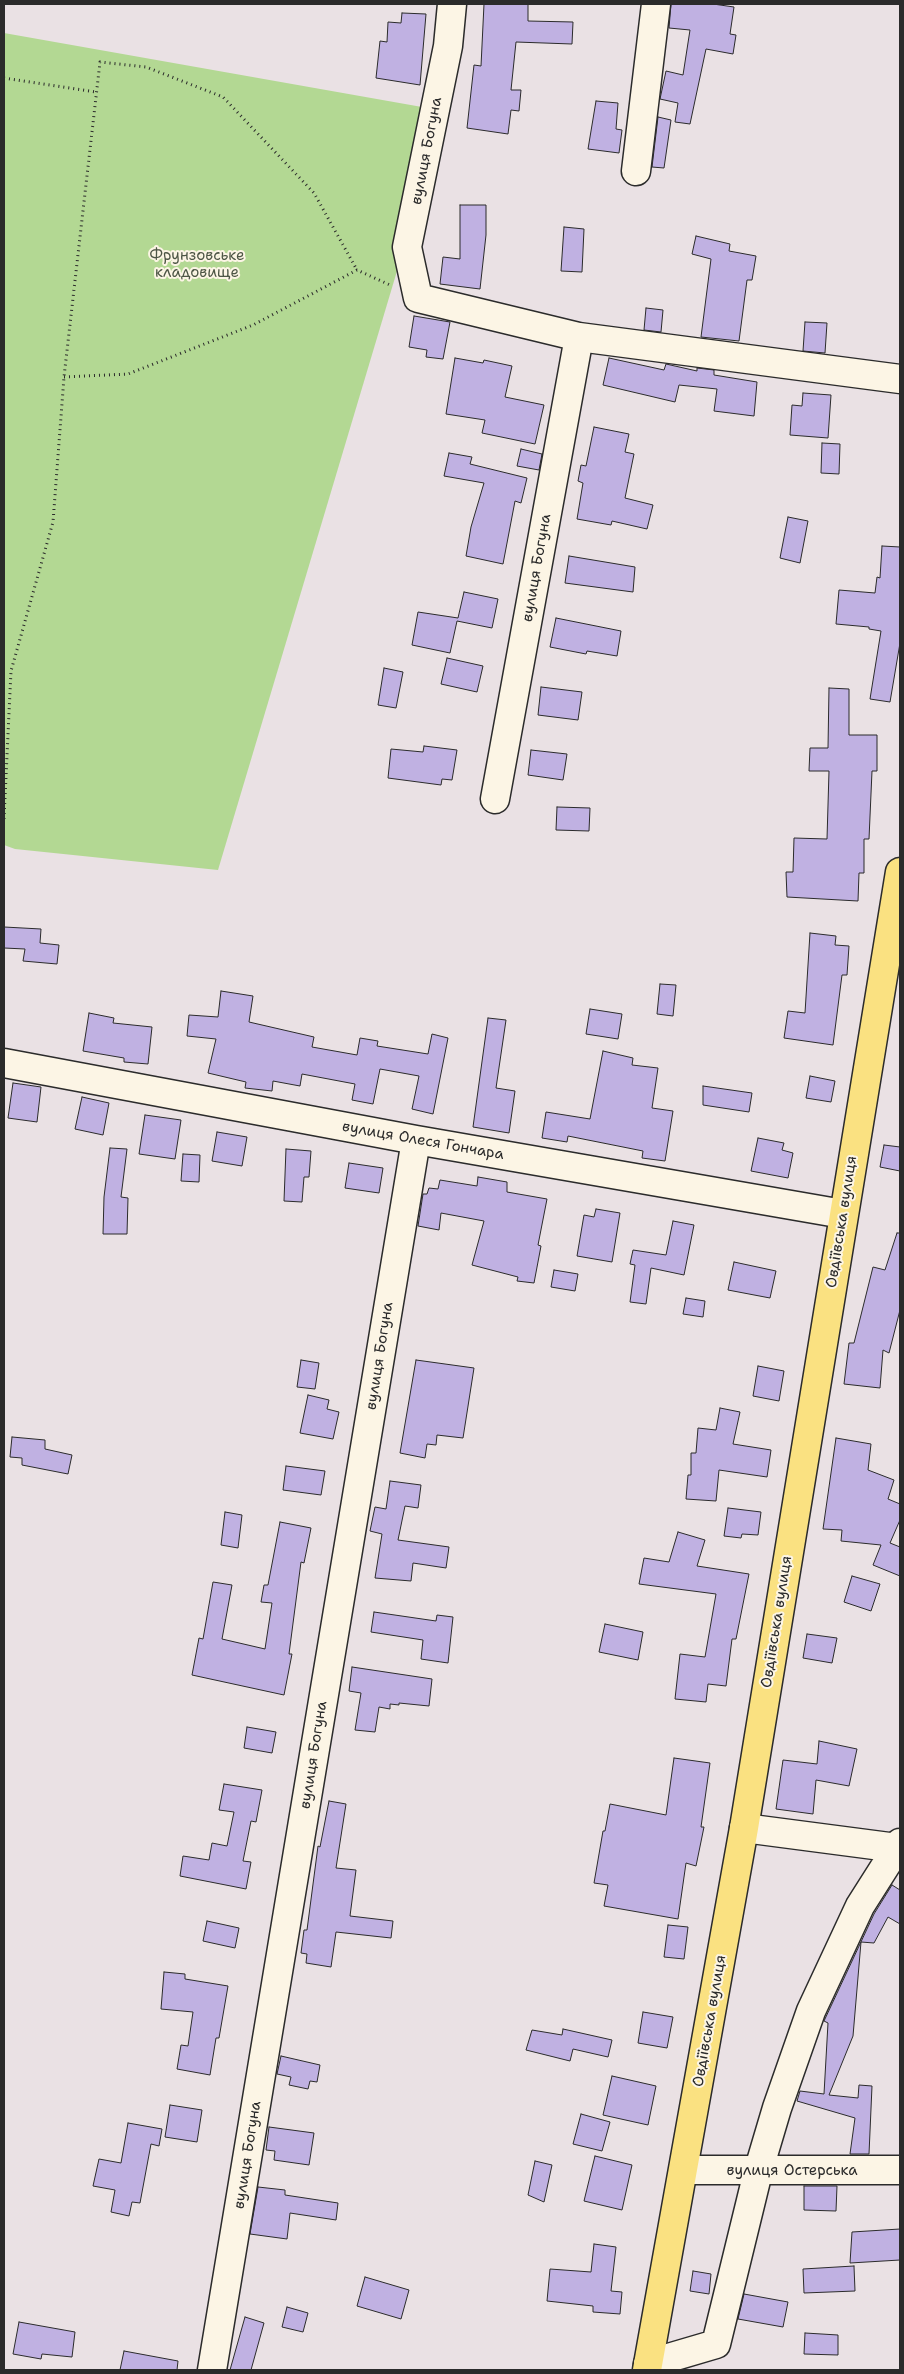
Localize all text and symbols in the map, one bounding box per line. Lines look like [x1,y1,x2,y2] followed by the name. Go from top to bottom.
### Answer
[408,96,446,206] street label: вулиця Богуна
[150,247,244,282] park label: Фрунзовське кладовище
[519,513,555,623] street label: вулиця Богуна
[341,1118,505,1164] street label: вулиця Олеся Гончара
[823,1155,861,1289] street label: Овдіївська вулиця
[363,1301,397,1411] street label: вулиця Богуна
[758,1555,796,1689] street label: Овдіївська вулиця
[297,1700,331,1810] street label: вулиця Богуна
[690,1954,730,2088] street label: Овдіївська вулиця
[231,2100,265,2210] street label: вулиця Богуна
[726,2162,858,2180] street label: вулиця Остерська

